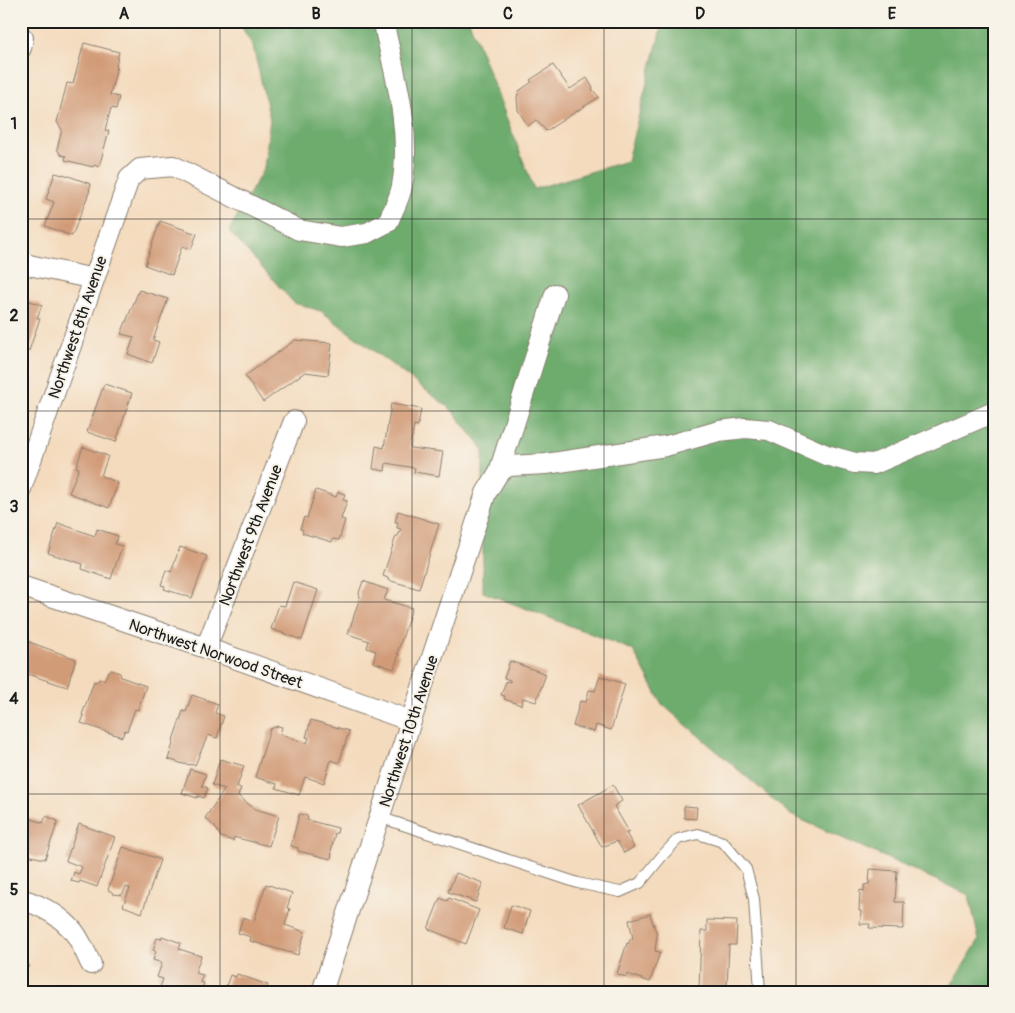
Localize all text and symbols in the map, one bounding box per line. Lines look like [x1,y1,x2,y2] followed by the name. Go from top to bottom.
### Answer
[119,4,130,24] text: A
[311,4,321,24] text: B
[503,4,513,24] text: C
[695,4,705,24] text: D
[888,4,897,24] text: E
[11,114,17,134] text: 1
[44,253,112,401] street label: Northwest 8th Avenue
[10,306,19,326] text: 2
[215,462,287,609] street label: Northwest 9th Avenue
[10,497,19,517] text: 3
[126,615,306,693] street label: Northwest Norwood Street
[375,653,443,810] street label: Northwest 10th Avenue
[9,689,19,709] text: 4
[10,880,19,900] text: 5

